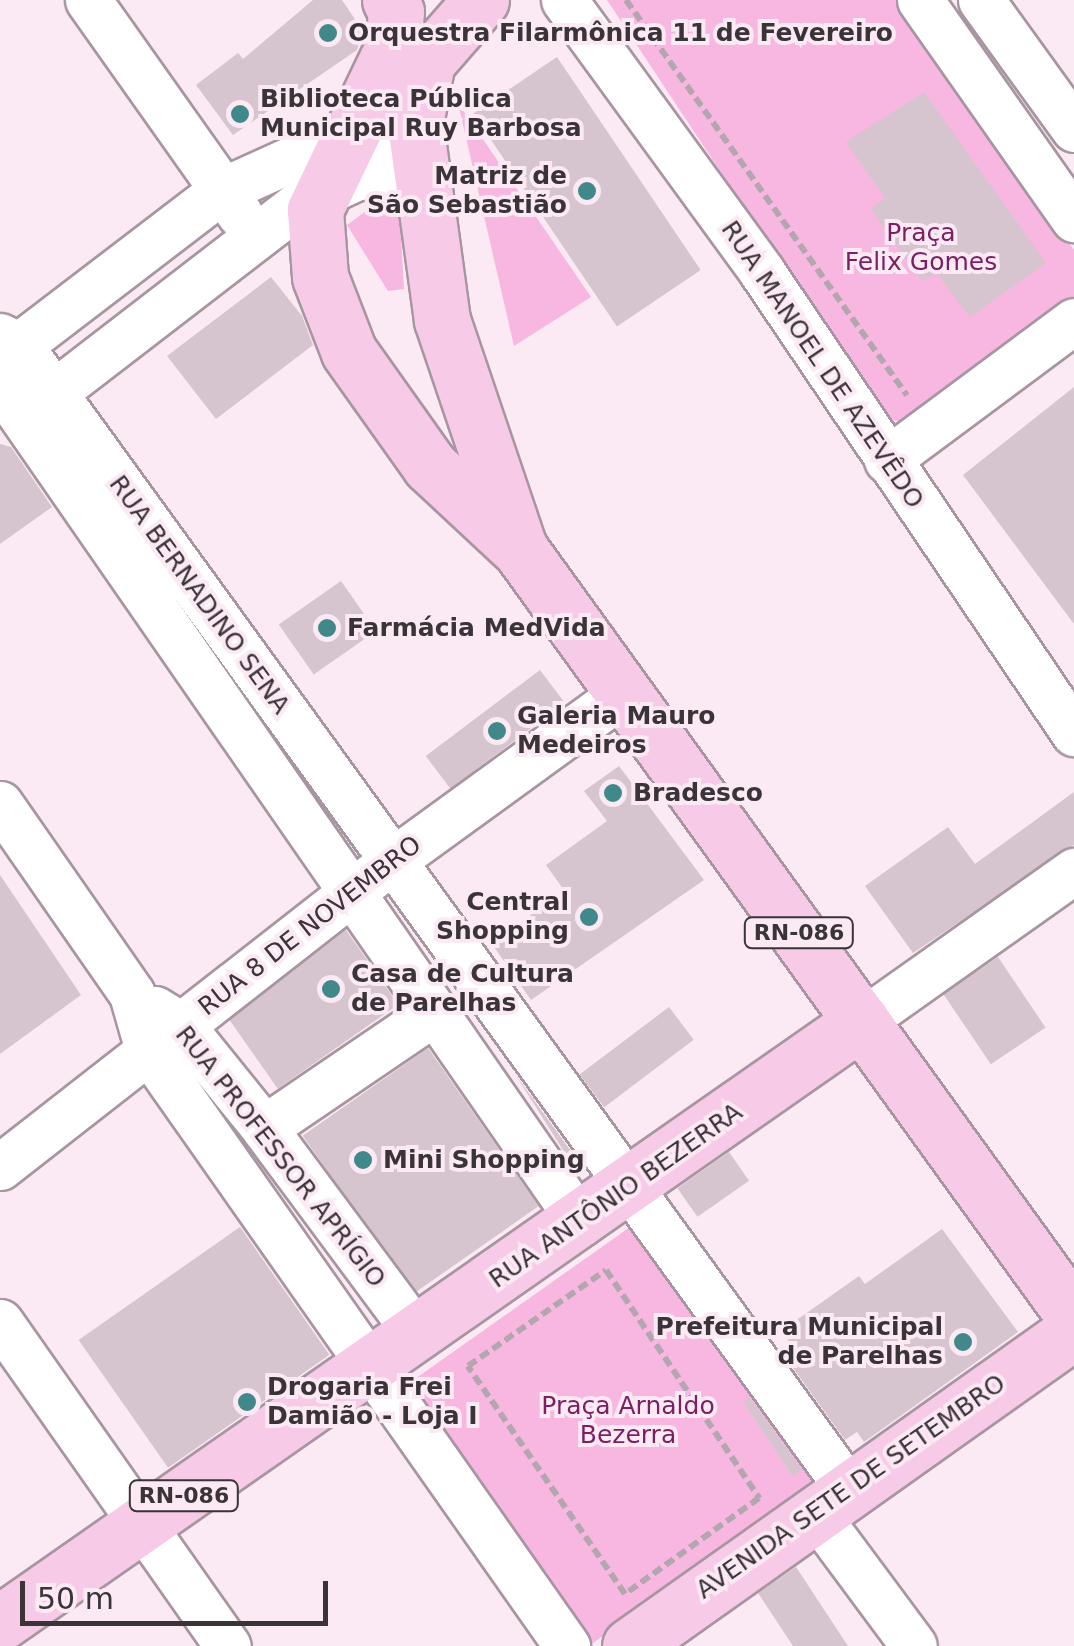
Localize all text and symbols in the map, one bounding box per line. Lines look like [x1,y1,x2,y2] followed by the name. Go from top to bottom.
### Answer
[348,18,893,48] place label: Orquestra Filarmônica 11 de Fevereiro
[317,22,339,44] marker: Orquestra Filarmônica 11 de Fevereiro
[260,85,582,144] place label: Biblioteca Pública Municipal Ruy Barbosa
[229,103,251,125] marker: Biblioteca Pública Municipal Ruy Barbosa
[367,162,567,221] place label: Matriz de São Sebastião
[576,180,598,202] marker: Matriz de São Sebastião
[714,216,930,514] street label: RUA MANOEL DE AZEVÊDO
[845,219,997,278] park label: Praça Felix Gomes
[102,470,296,720] street label: RUA BERNADINO SENA
[347,613,606,643] place label: Farmácia MedVida
[316,617,338,639] marker: Farmácia MedVida
[517,702,715,761] place label: Galeria Mauro Medeiros
[486,720,508,742] marker: Galeria Mauro Medeiros
[633,778,763,808] place label: Bradesco
[602,782,624,804] marker: Bradesco
[193,830,427,1022] street label: RUA 8 DE NOVEMBRO
[436,888,569,947] place label: Central Shopping
[578,906,600,928] marker: Central Shopping
[742,916,856,950] road number: RN-086
[351,960,574,1019] place label: Casa de Cultura de Parelhas
[320,978,342,1000] marker: Casa de Cultura de Parelhas
[169,1020,391,1294] street label: RUA PROFESSOR APRÍGIO
[484,1097,748,1295] street label: RUA ANTÔNIO BEZERRA
[383,1145,585,1175] place label: Mini Shopping
[352,1149,374,1171] marker: Mini Shopping
[656,1313,943,1372] place label: Prefeitura Municipal de Parelhas
[952,1331,974,1353] marker: Prefeitura Municipal de Parelhas
[691,1368,1011,1606] street label: AVENIDA SETE DE SETEMBRO
[267,1373,478,1432] place label: Drogaria Frei Damião - Loja I
[236,1391,258,1413] marker: Drogaria Frei Damião - Loja I
[541,1392,715,1451] park label: Praça Arnaldo Bezerra
[126,1479,242,1513] road number: RN-086
[25,1561,332,1623] scale bar
[37,1581,114,1616] text: 50 m

